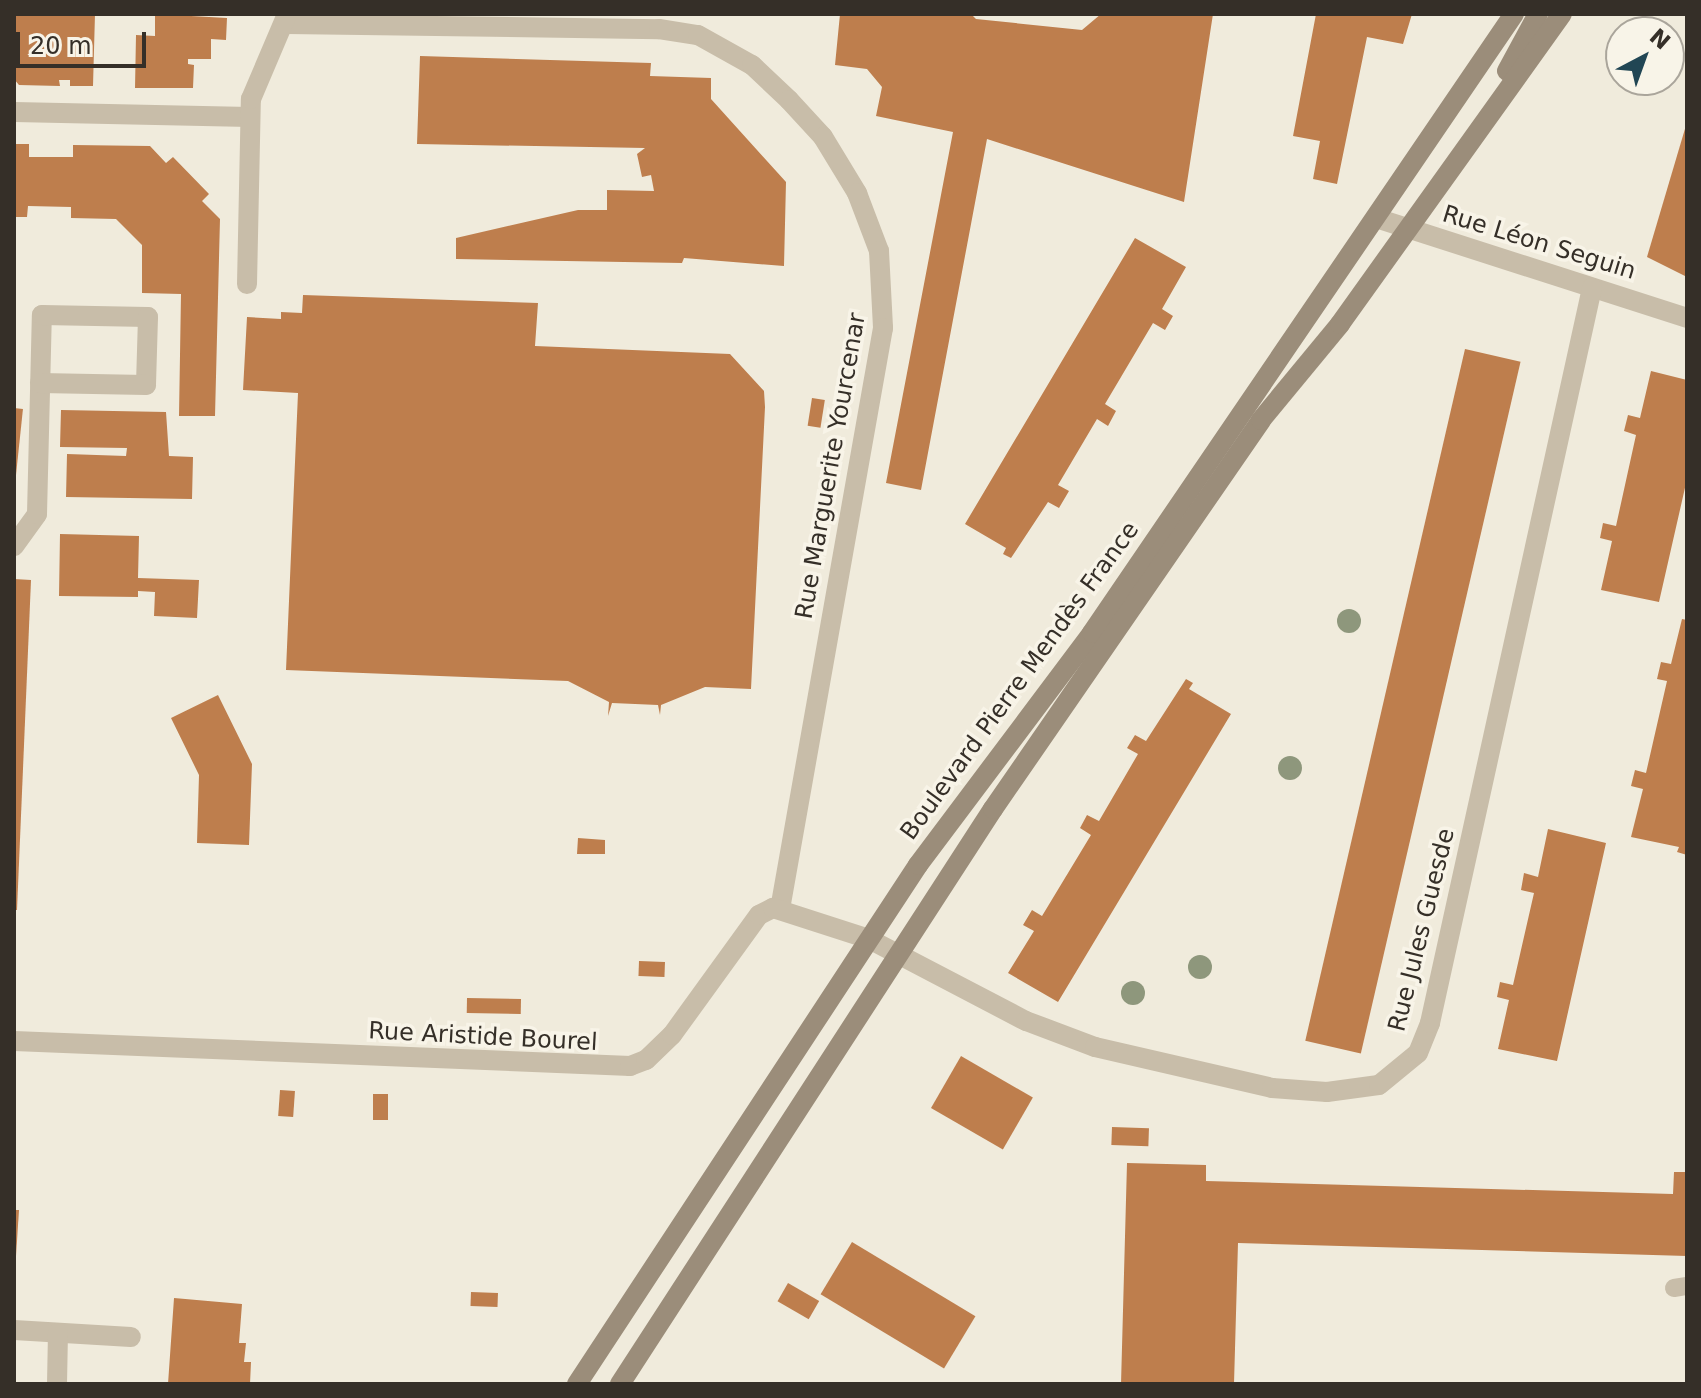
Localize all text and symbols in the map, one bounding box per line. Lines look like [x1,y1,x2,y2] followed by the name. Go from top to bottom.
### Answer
[20,16,150,66] scale bar
[1605,16,1685,96] north arrow
[1645,24,1675,54] text: N
[30,32,92,60] text: 20 m
[1439,200,1639,286] street label: Rue Léon Seguin
[790,311,872,621] street label: Rue Marguerite Yourcenar
[895,516,1145,846] street label: Boulevard Pierre Mendès France
[1383,826,1461,1034] street label: Rue Jules Guesde
[368,1017,598,1057] street label: Rue Aristide Bourel

